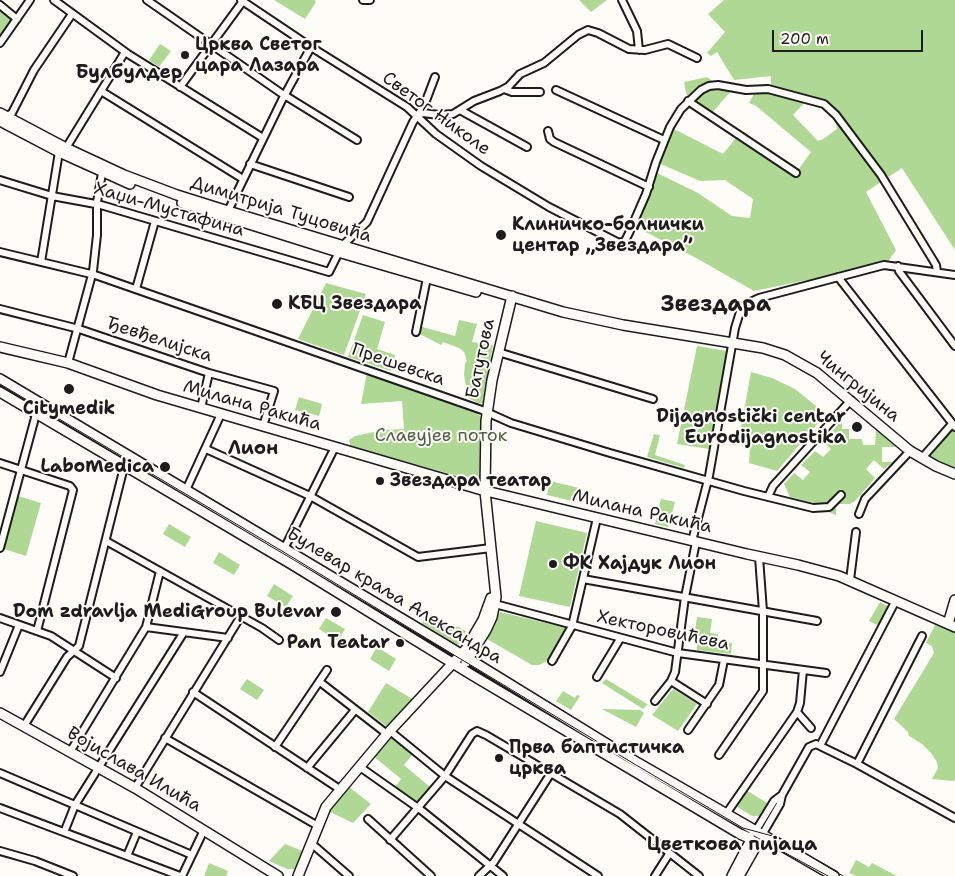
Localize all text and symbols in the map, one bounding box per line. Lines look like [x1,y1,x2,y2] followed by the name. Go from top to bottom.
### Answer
[775,20,926,52] scale bar
[780,29,829,49] text: 200 m
[195,34,322,76] place label: Црква Светог цара Лазара
[179,49,191,61] marker: Црква Светог цара Лазара
[76,62,182,84] district label: Булбулдер
[378,68,494,160] street label: Светог Николе
[188,172,374,248] street label: Димитрија Туцовића
[92,178,246,242] street label: Хаџи-Мустафина
[512,214,704,256] place label: Клиничко-болнички центар „Звездара”
[494,228,508,242] marker: Клиничко-болнички центар „Звездара”
[661,292,771,318] district label: Звездара
[288,293,421,315] place label: КБЦ Звездара
[270,297,284,311] marker: КБЦ Звездара
[103,313,215,367] street label: Ђевђелијска
[462,317,500,401] street label: Батутова
[349,339,447,391] street label: Прешевска
[812,347,904,427] street label: Чингријина
[181,376,323,436] street label: Милана Ракића
[62,382,76,396] marker: Citymedik
[23,398,115,420] place label: Citymedik
[656,406,846,448] place label: Dijagnostički centar Eurodijagnostika
[850,420,864,434] marker: Dijagnostički centar Eurodijagnostika
[375,425,507,447] park label: Славујев поток
[228,438,278,460] district label: Лион
[40,456,154,478] place label: LaboMedica
[158,460,172,474] marker: LaboMedica
[390,470,551,492] place label: Звездара театар
[374,475,386,487] marker: Звездара театар
[570,485,714,539] street label: Милана Ракића
[282,523,506,669] street label: Булевар краља Александра
[563,553,716,575] place label: ФК Хајдук Лион
[547,558,559,570] marker: ФК Хајдук Лион
[13,601,325,623] place label: Dom zdravlja MediGroup Bulevar
[329,605,343,619] marker: Dom zdravlja MediGroup Bulevar
[595,606,731,656] street label: Хекторовићева
[287,632,390,654] place label: Pan Teatar
[394,637,406,649] marker: Pan Teatar
[63,723,205,817] street label: Војислава Илића
[509,737,684,780] place label: Прва баптистичка црква
[493,752,505,764] marker: Прва баптистичка црква
[647,834,817,856] district label: Цветкова пијаца

